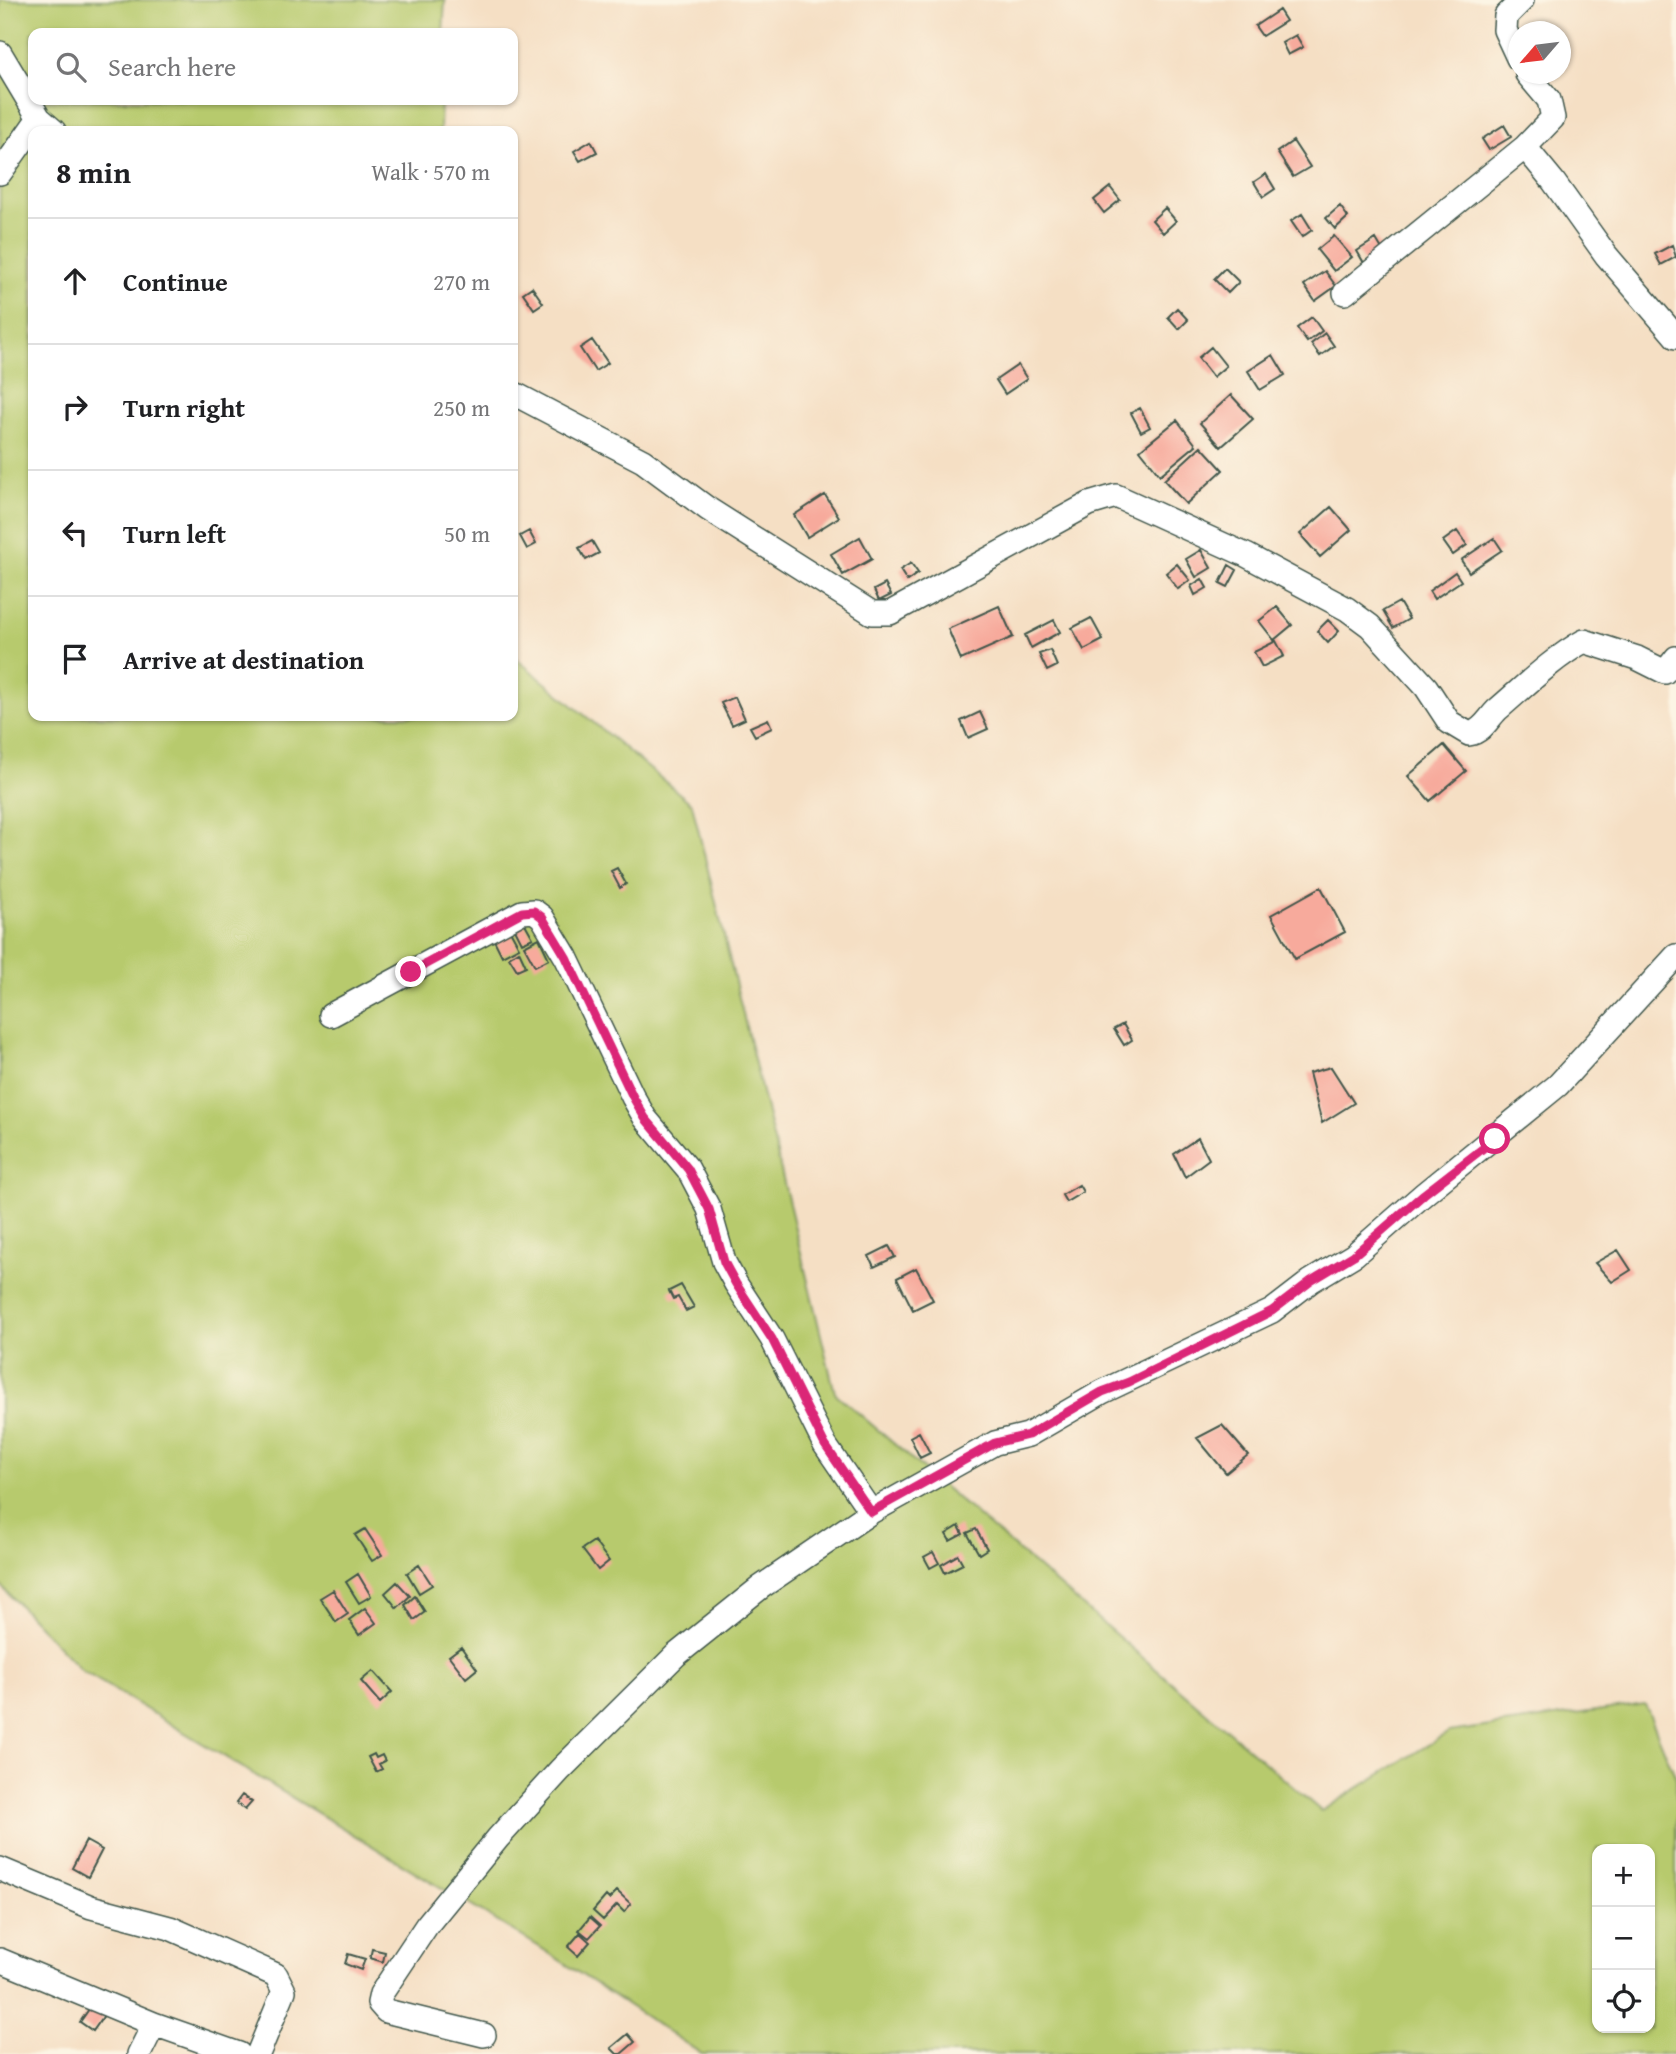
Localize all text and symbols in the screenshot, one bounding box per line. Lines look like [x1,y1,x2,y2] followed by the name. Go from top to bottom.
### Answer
[1508,21,1571,84] north arrow
[28,28,518,105] search box
[108,47,236,86] text: Search here
[52,48,90,86] icon: search
[56,150,131,194] text: 8 min
[371,155,490,188] text: Walk · 570 m
[56,262,94,300] icon: ahead
[123,262,228,301] text: Continue
[433,265,490,298] text: 270 m
[56,388,94,426] icon: right
[123,388,245,427] text: Turn right
[433,391,490,424] text: 250 m
[56,514,94,552] icon: left
[123,514,226,553] text: Turn left
[444,517,490,550] text: 50 m
[56,640,94,678] icon: arrive
[123,640,364,679] text: Arrive at destination
[395,956,426,987] route end
[1479,1123,1510,1154] route start
[1592,1844,1655,2033] map controls
[1592,1844,1655,1907] button: +
[1592,1907,1655,1970] button: −
[1592,1970,1655,2033] button: locate

